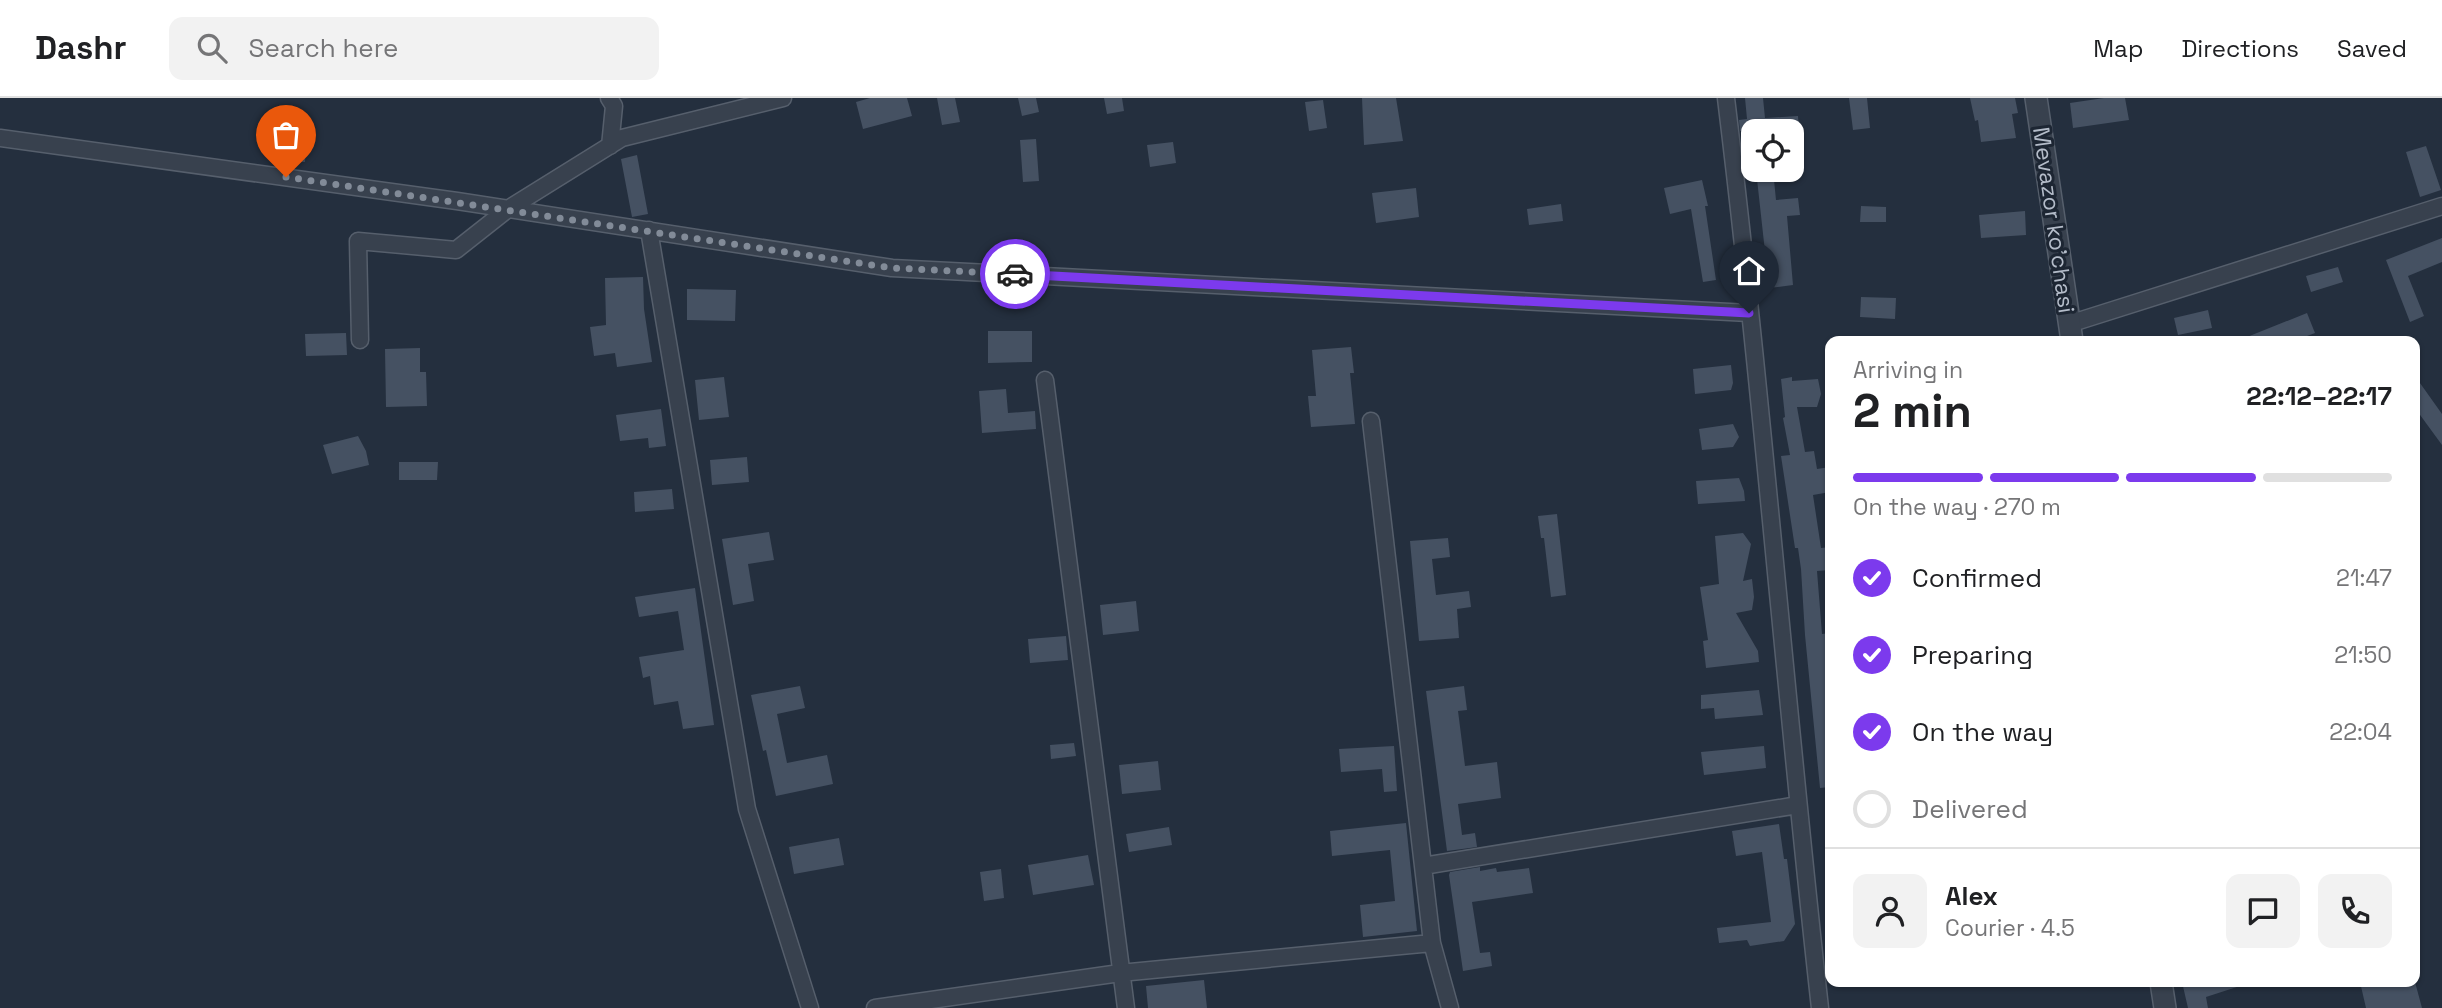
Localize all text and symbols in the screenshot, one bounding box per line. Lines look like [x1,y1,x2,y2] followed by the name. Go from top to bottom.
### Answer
[169,17,659,80] search box
[35,27,127,69] text: Dashr
[193,29,231,67] icon: search
[249,31,398,65] text: Search here
[2093,33,2143,64] text: Map
[2181,33,2299,64] text: Directions
[2337,33,2407,64] text: Saved
[256,105,316,177] pin
[267,116,305,154] icon: bag
[1741,119,1804,182] map controls
[1741,119,1804,182] button: locate
[2026,125,2082,315] street label: Mevazor ko'chasi
[980,239,1050,309] courier
[1719,241,1779,313] pin
[1730,252,1768,290] icon: home
[996,255,1034,293] icon: car
[1853,355,1963,385] text: Arriving in
[2246,379,2392,413] text: 22:12–22:17
[1853,382,1972,440] text: 2 min
[1853,492,2061,522] text: On the way · 270 m
[1853,559,1891,597] icon: check
[1912,561,2042,595] text: Confirmed
[2336,563,2392,593] text: 21:47
[1853,636,1891,674] icon: check
[1912,638,2033,672] text: Preparing
[2334,640,2392,670] text: 21:50
[1853,713,1891,751] icon: check
[1912,715,2053,749] text: On the way
[2329,717,2392,747] text: 22:04
[1912,792,2028,826] text: Delivered
[1853,874,1927,948] button: person
[2226,874,2300,948] button: chat
[2318,874,2392,948] button: phone
[1945,879,1998,913] text: Alex
[1945,913,2075,943] text: Courier · 4.5

